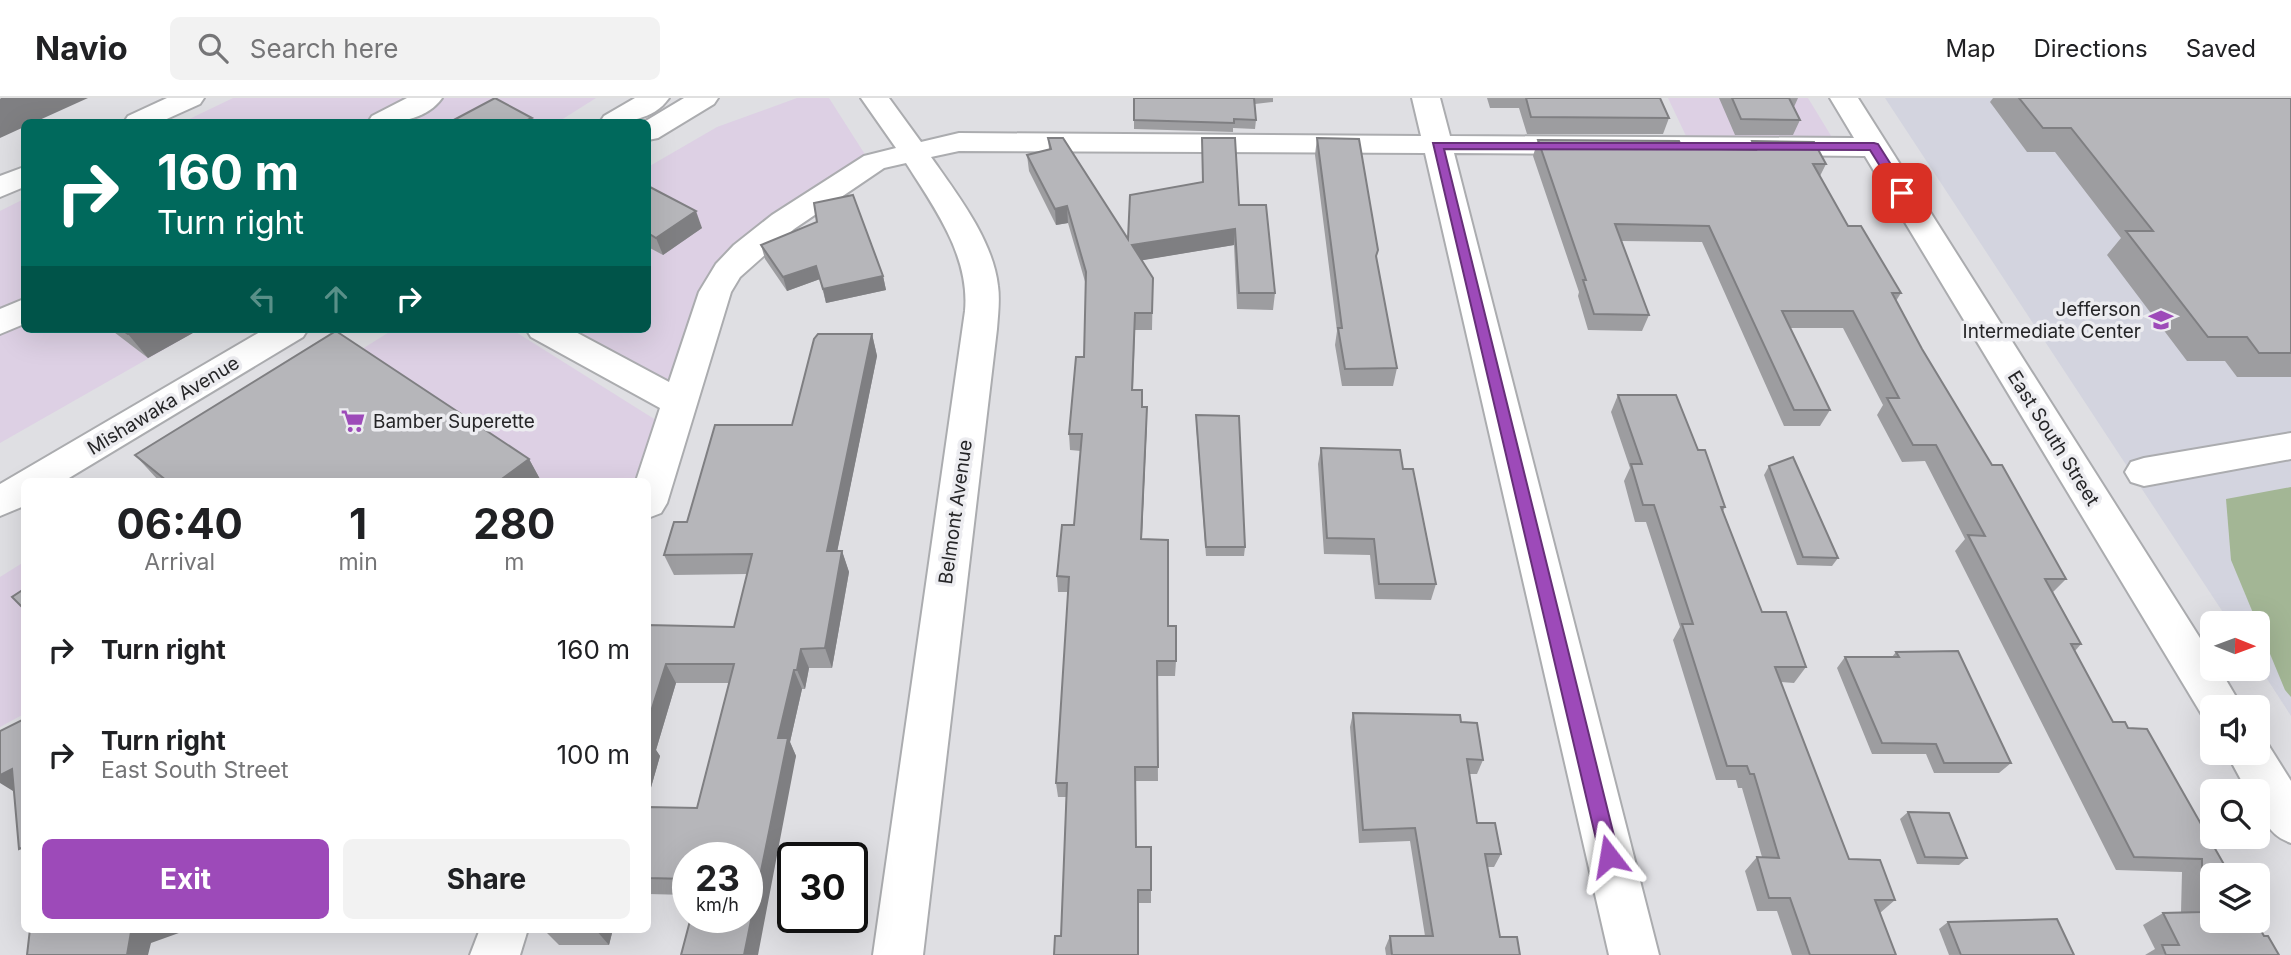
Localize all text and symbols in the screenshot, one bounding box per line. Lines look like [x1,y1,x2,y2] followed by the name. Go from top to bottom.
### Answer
[170,17,660,80] search box
[35,28,128,68] text: Navio
[194,29,232,67] icon: search
[250,33,398,64] text: Search here
[1946,34,1995,63] text: Map
[2033,34,2148,63] text: Directions
[2186,34,2256,63] text: Saved
[157,143,299,202] text: 160 m
[42,147,133,238] icon: right
[1872,163,1932,223] pin
[1883,174,1921,212] icon: arrive
[157,203,304,242] text: Turn right
[244,280,282,318] icon: left
[317,280,355,318] icon: ahead
[390,280,428,318] icon: right
[1963,298,2141,343] place label: Jefferson Intermediate Center
[2147,306,2175,334] school or university icon: Jefferson Intermediate Center
[83,351,243,460] street label: Mishawaka Avenue
[2003,366,2104,510] street label: East South Street
[339,407,367,435] supermarket icon: Bamber Superette
[373,410,535,433] place label: Bamber Superette
[934,438,977,586] street label: Belmont Avenue
[117,498,243,549] text: 06:40
[349,498,367,549] text: 1
[473,498,555,549] text: 280
[144,548,215,576] text: Arrival
[338,548,378,576] text: min
[504,548,524,576] text: m
[2200,611,2270,681] north arrow
[2200,611,2270,933] map controls
[42,631,80,669] icon: right
[101,634,226,665] text: Turn right
[557,634,630,665] text: 160 m
[2200,695,2270,765] button: sound
[101,725,226,756] text: Turn right
[42,736,80,774] icon: right
[557,739,630,770] text: 100 m
[101,756,289,784] text: East South Street
[2200,779,2270,849] button: search
[1572,819,1646,893] position arrow
[42,839,329,919] button: Exit
[343,839,630,919] button: Share
[777,842,868,933] speed limit sign: 30
[695,857,740,899] text: 23
[2200,863,2270,933] button: layers
[696,894,739,915] text: km/h

